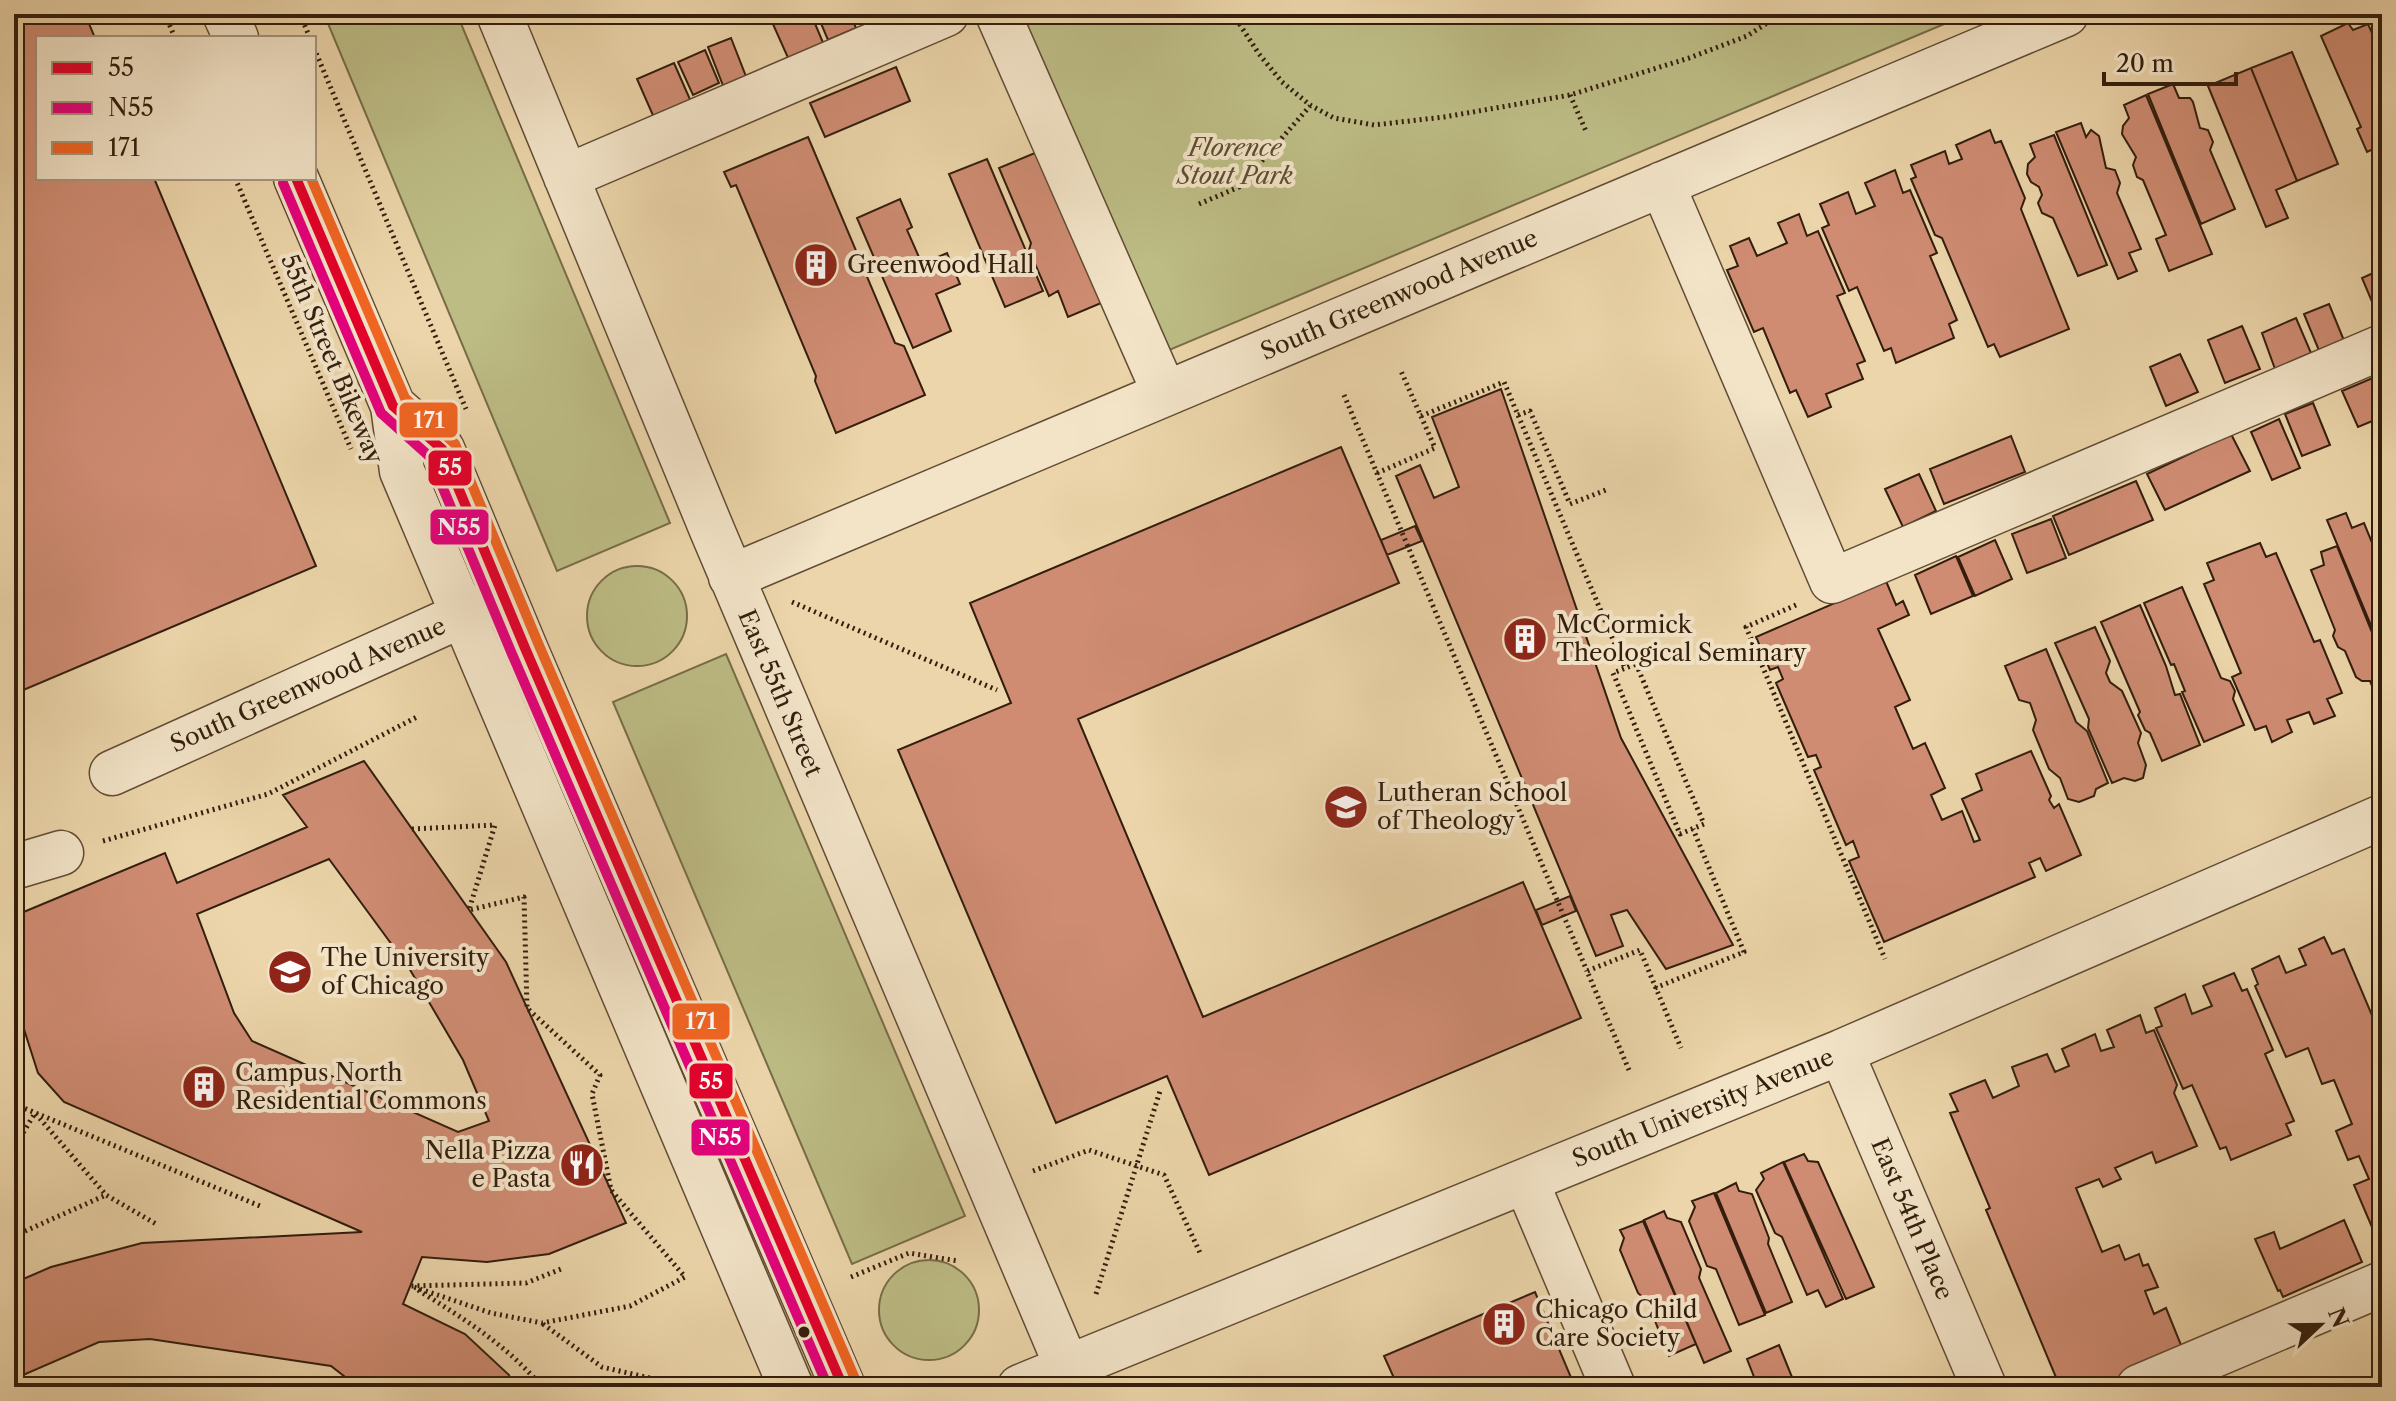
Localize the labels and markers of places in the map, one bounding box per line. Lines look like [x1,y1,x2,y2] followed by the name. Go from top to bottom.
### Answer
[792,241,840,289] building icon: Greenwood Hall
[847,250,1034,279] place label: Greenwood Hall
[1556,610,1807,667] place label: McCormick Theological Seminary
[1501,615,1549,663] building icon: McCormick Theological Seminary
[1377,778,1567,835] place label: Lutheran School of Theology
[1322,783,1370,831] school or university icon: Lutheran School of Theology
[321,943,490,1000] place label: The University of Chicago
[266,948,314,996] school or university icon: The University of Chicago
[235,1058,487,1115] place label: Campus North Residential Commons
[180,1063,228,1111] building icon: Campus North Residential Commons
[425,1136,551,1193] place label: Nella Pizza e Pasta
[558,1141,606,1189] restaurant icon: Nella Pizza e Pasta
[1535,1295,1698,1352] place label: Chicago Child Care Society
[1480,1300,1528,1348] building icon: Chicago Child Care Society
[796,1324,812,1340] unlabelled marker

